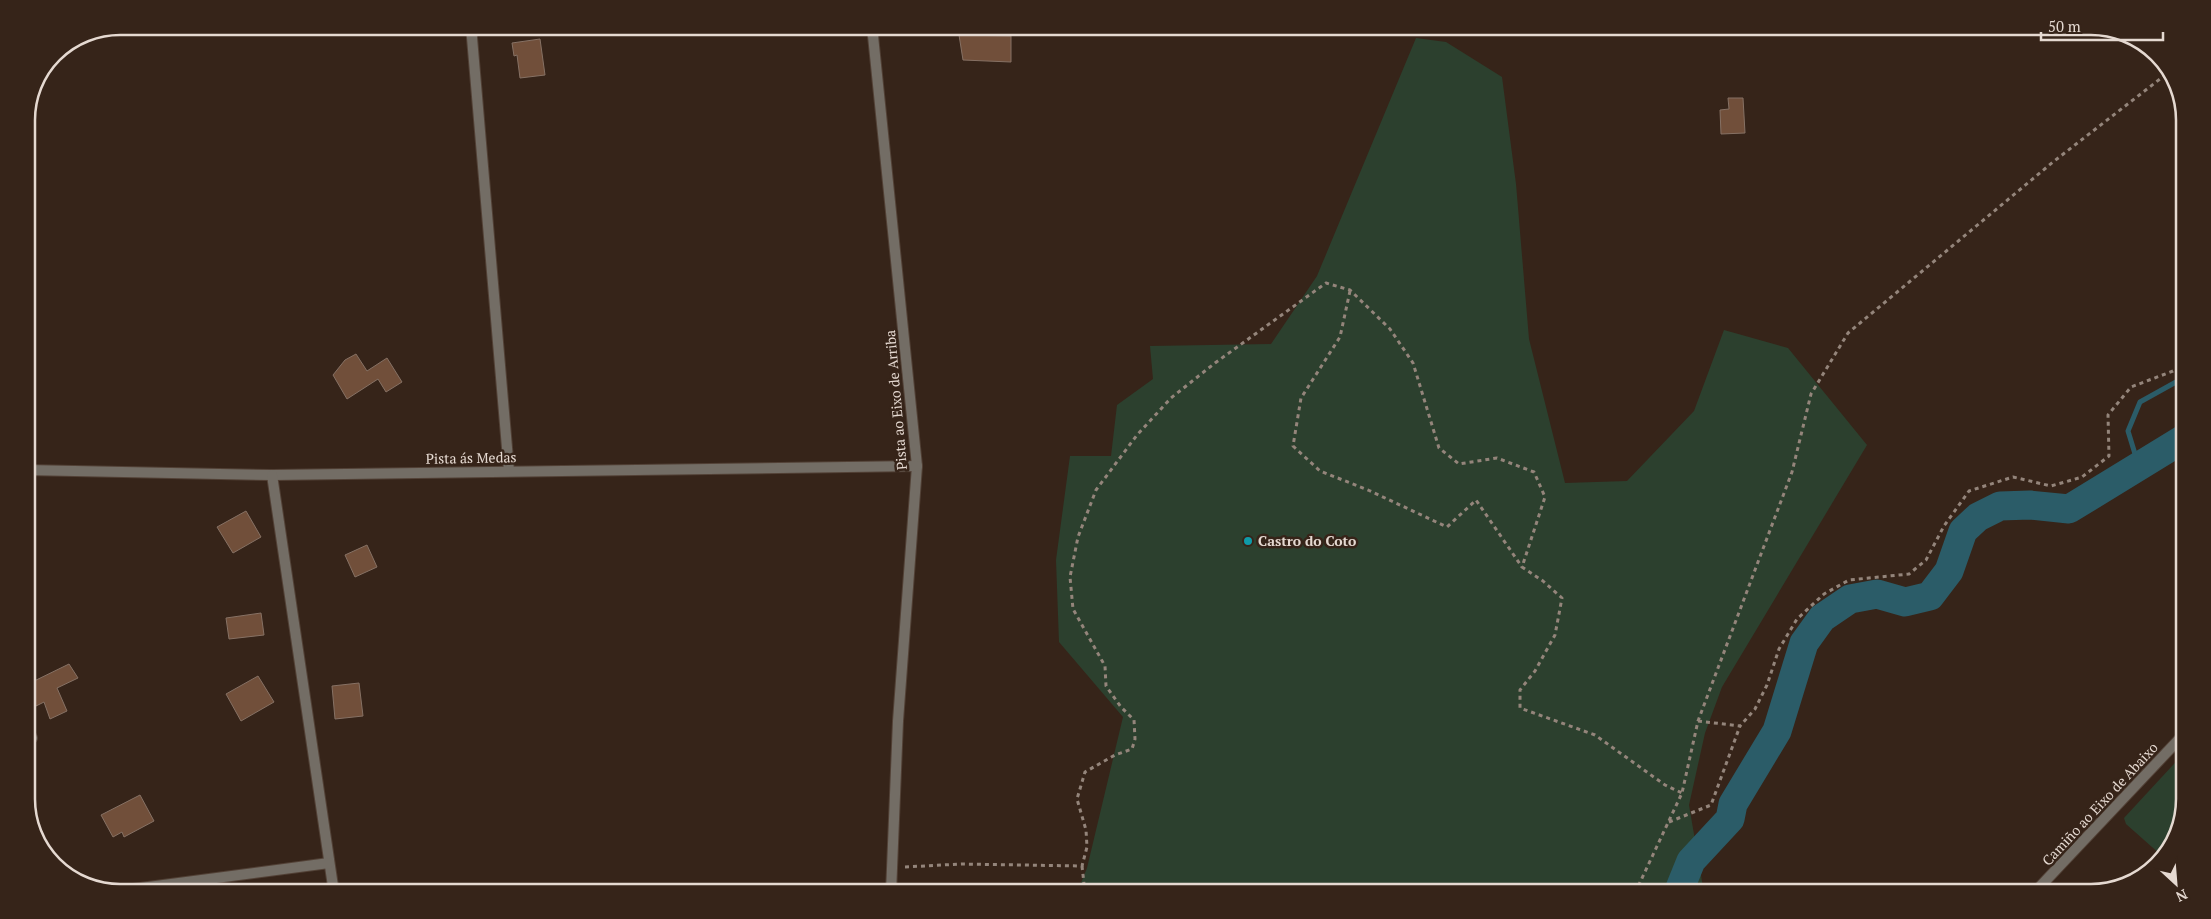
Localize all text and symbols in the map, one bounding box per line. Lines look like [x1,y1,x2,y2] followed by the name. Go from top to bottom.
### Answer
[2041,10,2164,42] scale bar
[2048,16,2081,36] text: 50 m
[880,329,911,471] street label: Pista ao Eixo de Arriba
[425,447,517,468] street label: Pista ás Medas
[1258,531,1356,550] place label: Castro do Coto
[1242,535,1254,547] marker: Castro do Coto
[2037,738,2162,869] street label: Camiño ao Eixo de Abaixo
[2151,859,2201,909] north arrow
[2173,885,2191,907] text: N

